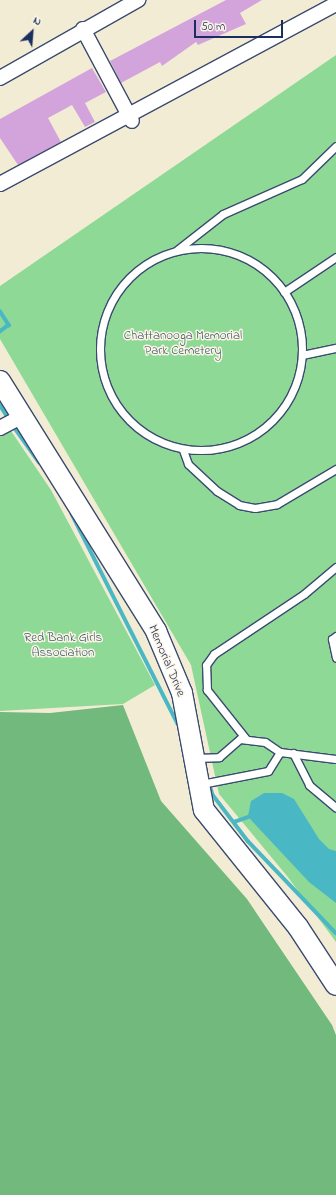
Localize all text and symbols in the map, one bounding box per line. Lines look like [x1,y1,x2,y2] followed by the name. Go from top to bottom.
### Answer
[12,12,52,52] north arrow
[30,12,44,30] text: N
[196,12,285,38] scale bar
[201,18,225,36] text: 50 m
[124,329,242,360] park label: Chattanooga Memorial Park Cemetery
[144,623,188,699] street label: Memorial Drive
[24,631,102,662] park label: Red Bank Girls Association

